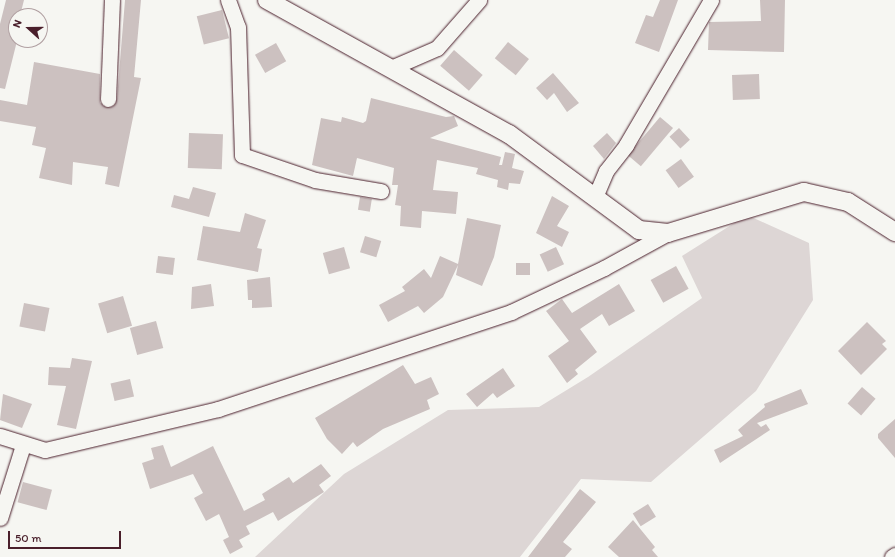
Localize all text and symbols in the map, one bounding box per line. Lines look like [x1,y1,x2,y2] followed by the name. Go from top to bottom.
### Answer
[8,8,48,48] north arrow
[10,18,25,30] text: N
[10,523,123,549] scale bar
[15,531,41,545] text: 50 m

